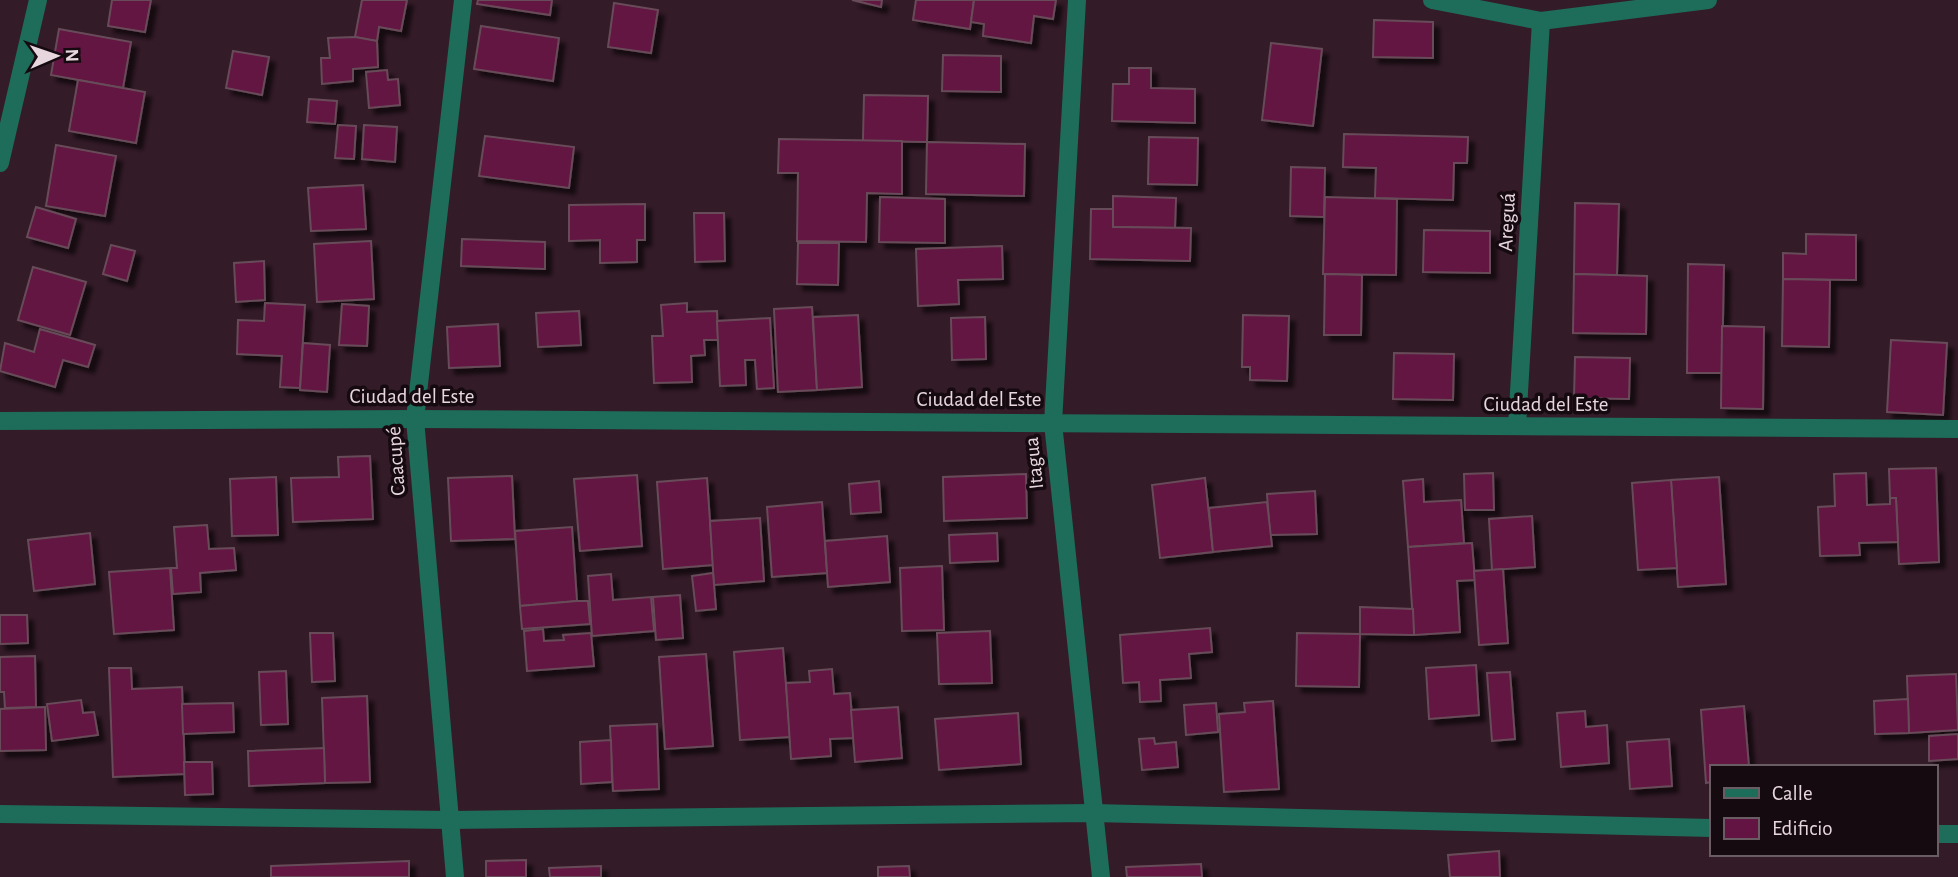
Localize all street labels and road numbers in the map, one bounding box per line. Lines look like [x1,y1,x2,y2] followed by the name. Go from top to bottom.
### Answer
[1495,192,1519,252] street label: Areguá
[350,386,474,407] street label: Ciudad del Este
[917,389,1041,410] street label: Ciudad del Este
[1484,394,1608,415] street label: Ciudad del Este
[383,426,409,496] street label: Caacupé
[1021,436,1047,490] street label: Itagua

